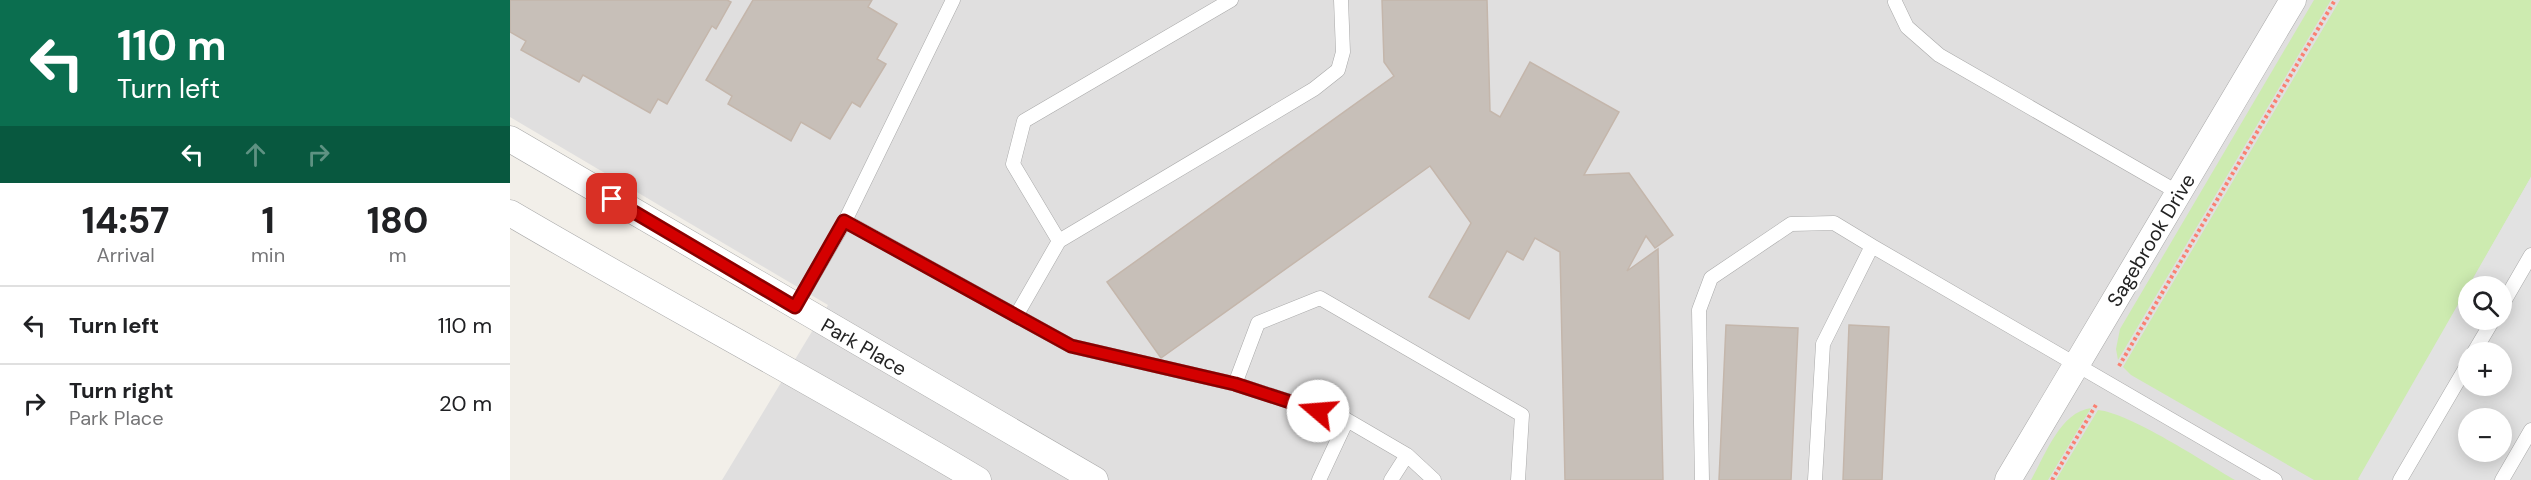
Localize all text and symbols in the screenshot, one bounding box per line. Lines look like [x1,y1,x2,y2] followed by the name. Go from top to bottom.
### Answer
[117,18,227,73] text: 110 m
[18,24,96,102] icon: left
[117,71,220,106] text: Turn left
[176,138,209,171] icon: left
[239,138,272,171] icon: ahead
[302,138,335,171] icon: right
[2101,169,2201,311] street label: Sagebrook Drive
[586,173,637,224] pin
[595,182,628,215] icon: arrive
[82,197,169,244] text: 14:57
[261,197,275,244] text: 1
[367,197,428,244] text: 180
[96,242,155,268] text: Arrival
[251,242,285,268] text: min
[389,242,406,268] text: m
[2458,276,2512,462] map controls
[2458,276,2512,330] button: search
[18,309,51,342] icon: left
[69,311,159,340] text: Turn left
[438,311,492,340] text: 110 m
[817,312,911,382] street label: Park Place
[2458,342,2512,396] button: +
[69,376,174,405] text: Turn right
[1286,379,1350,443] position arrow
[18,387,51,420] icon: right
[439,389,492,418] text: 20 m
[69,405,164,431] text: Park Place
[2458,408,2512,462] button: −

